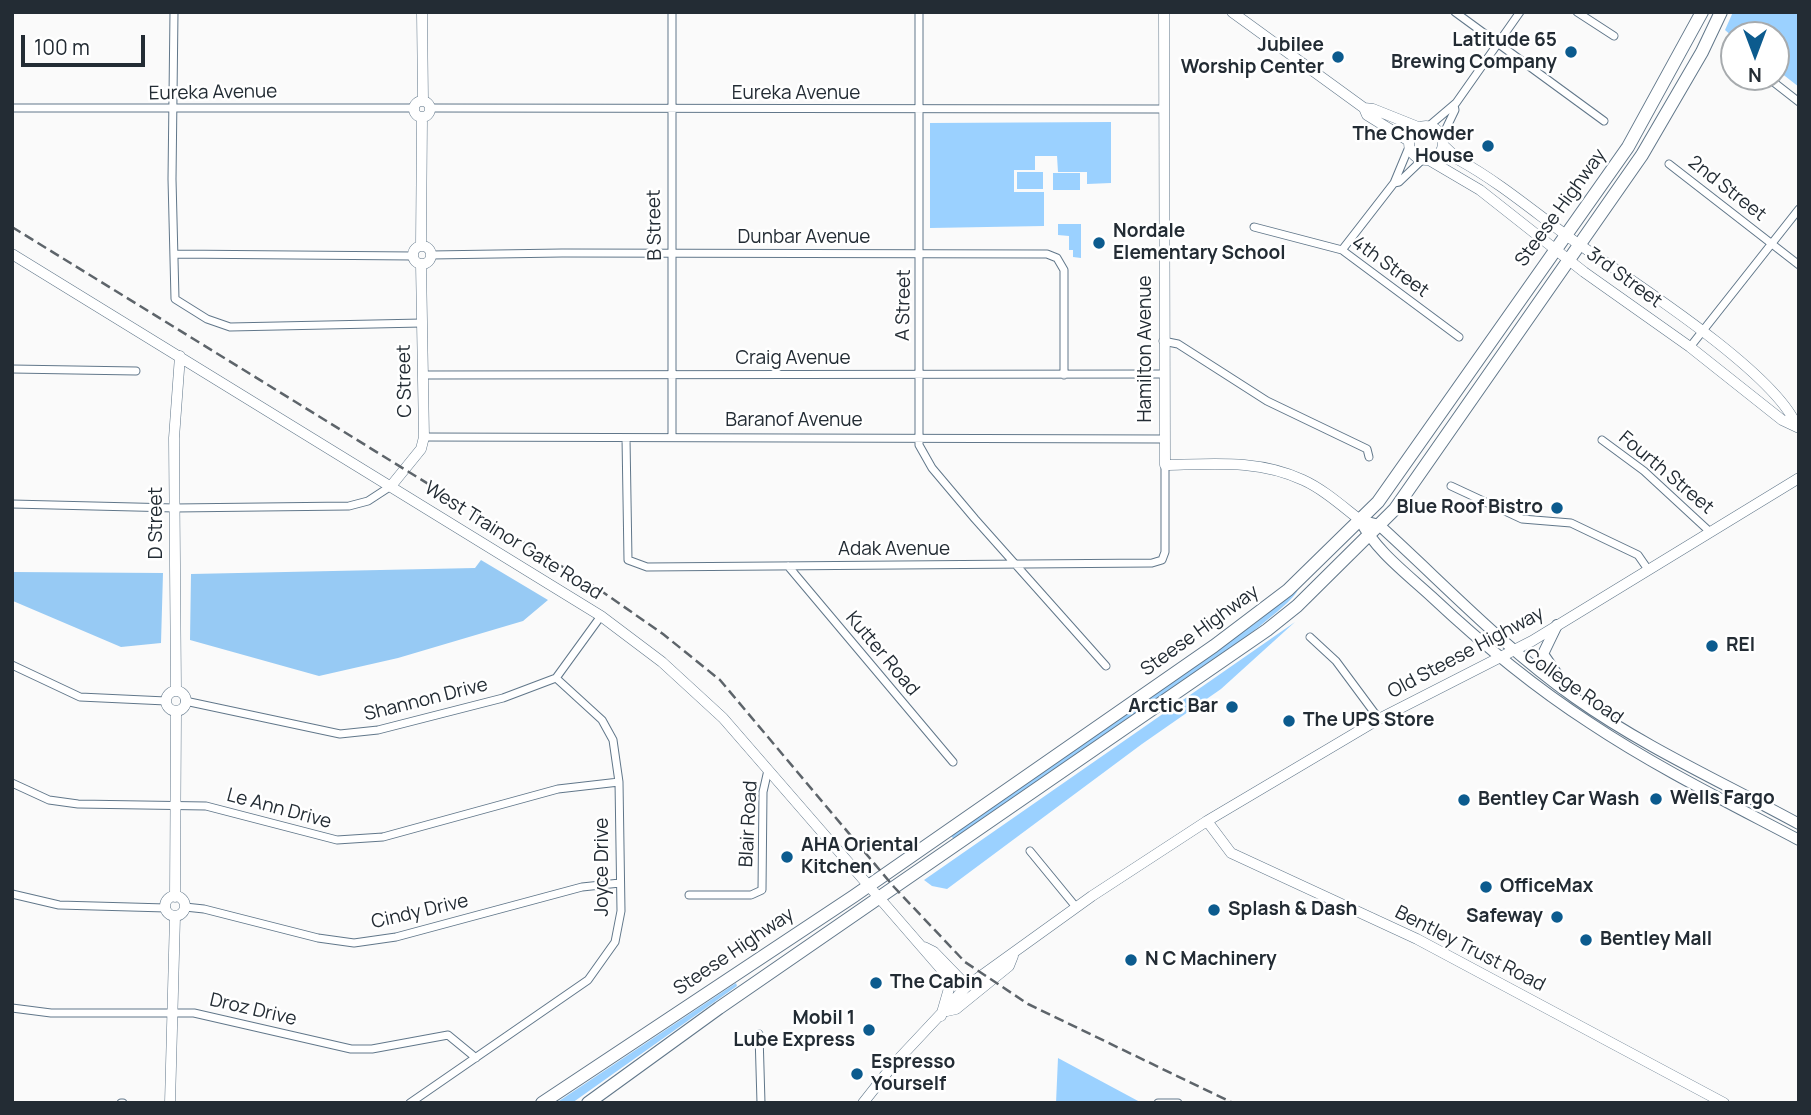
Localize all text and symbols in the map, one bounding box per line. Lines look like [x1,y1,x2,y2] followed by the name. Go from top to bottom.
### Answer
[24,21,149,65] scale bar
[1720,21,1790,91] north arrow
[1391,30,1557,74] place label: Latitude 65 Brewing Company
[34,33,90,61] text: 100 m
[1181,35,1324,79] place label: Jubilee Worship Center
[1563,44,1579,60] marker: Latitude 65 Brewing Company
[1330,49,1346,65] marker: Jubilee Worship Center
[1748,62,1762,88] text: N
[148,80,278,106] street label: Eureka Avenue
[732,83,860,105] street label: Eureka Avenue
[1352,124,1474,168] place label: The Chowder House
[1480,138,1496,154] marker: The Chowder House
[1511,145,1611,271] street label: Steese Highway
[1683,151,1771,227] street label: 2nd Street
[643,189,667,261] street label: B Street
[1113,221,1286,265] place label: Nordale Elementary School
[738,227,870,249] street label: Dunbar Avenue
[1347,231,1433,303] street label: 4th Street
[1091,235,1107,251] marker: Nordale Elementary School
[1582,243,1666,313] street label: 3rd Street
[892,269,916,341] street label: A Street
[1135,275,1157,423] street label: Hamilton Avenue
[393,344,417,418] street label: C Street
[735,348,851,370] street label: Craig Avenue
[725,410,863,432] street label: Baranof Avenue
[1614,427,1718,519] street label: Fourth Street
[420,477,606,605] street label: West Trainor Gate Road
[146,487,168,559] street label: D Street
[1397,497,1543,519] place label: Blue Roof Bistro
[1549,500,1565,516] marker: Blue Roof Bistro
[838,539,950,561] street label: Adak Avenue
[1137,581,1263,681] street label: Steese Highway
[1384,602,1548,704] street label: Old Steese Highway
[840,607,924,701] street label: Kutter Road
[1726,635,1755,657] place label: REI
[1704,638,1720,654] marker: REI
[1519,644,1627,730] street label: College Road
[362,674,490,726] street label: Shannon Drive
[1128,696,1218,718] place label: Arctic Bar
[1224,699,1240,715] marker: Arctic Bar
[1303,710,1435,732] place label: The UPS Store
[1281,713,1297,729] marker: The UPS Store
[735,780,763,868] street label: Blair Road
[224,784,334,834] street label: Le Ann Drive
[1670,788,1775,810] place label: Wells Fargo
[1478,789,1639,811] place label: Bentley Car Wash
[1648,791,1664,807] marker: Wells Fargo
[1456,792,1472,808] marker: Bentley Car Wash
[592,818,614,916] street label: Joyce Drive
[801,835,919,879] place label: AHA Oriental Kitchen
[779,849,795,865] marker: AHA Oriental Kitchen
[1500,876,1593,898] place label: OfficeMax
[1478,879,1494,895] marker: OfficeMax
[369,890,471,934] street label: Cindy Drive
[1228,899,1357,921] place label: Splash & Dash
[1391,901,1549,997] street label: Bentley Trust Road
[1206,902,1222,918] marker: Splash & Dash
[670,903,798,1001] street label: Steese Highway
[1466,906,1543,928] place label: Safeway
[1549,909,1565,925] marker: Safeway
[1600,929,1712,951] place label: Bentley Mall
[1578,932,1594,948] marker: Bentley Mall
[1145,949,1277,971] place label: N C Machinery
[1123,952,1139,968] marker: N C Machinery
[890,972,983,994] place label: The Cabin
[868,975,884,991] marker: The Cabin
[207,989,299,1031] street label: Droz Drive
[733,1008,855,1052] place label: Mobil 1 Lube Express
[861,1022,877,1038] marker: Mobil 1 Lube Express
[871,1052,955,1096] place label: Espresso Yourself
[849,1066,865,1082] marker: Espresso Yourself

